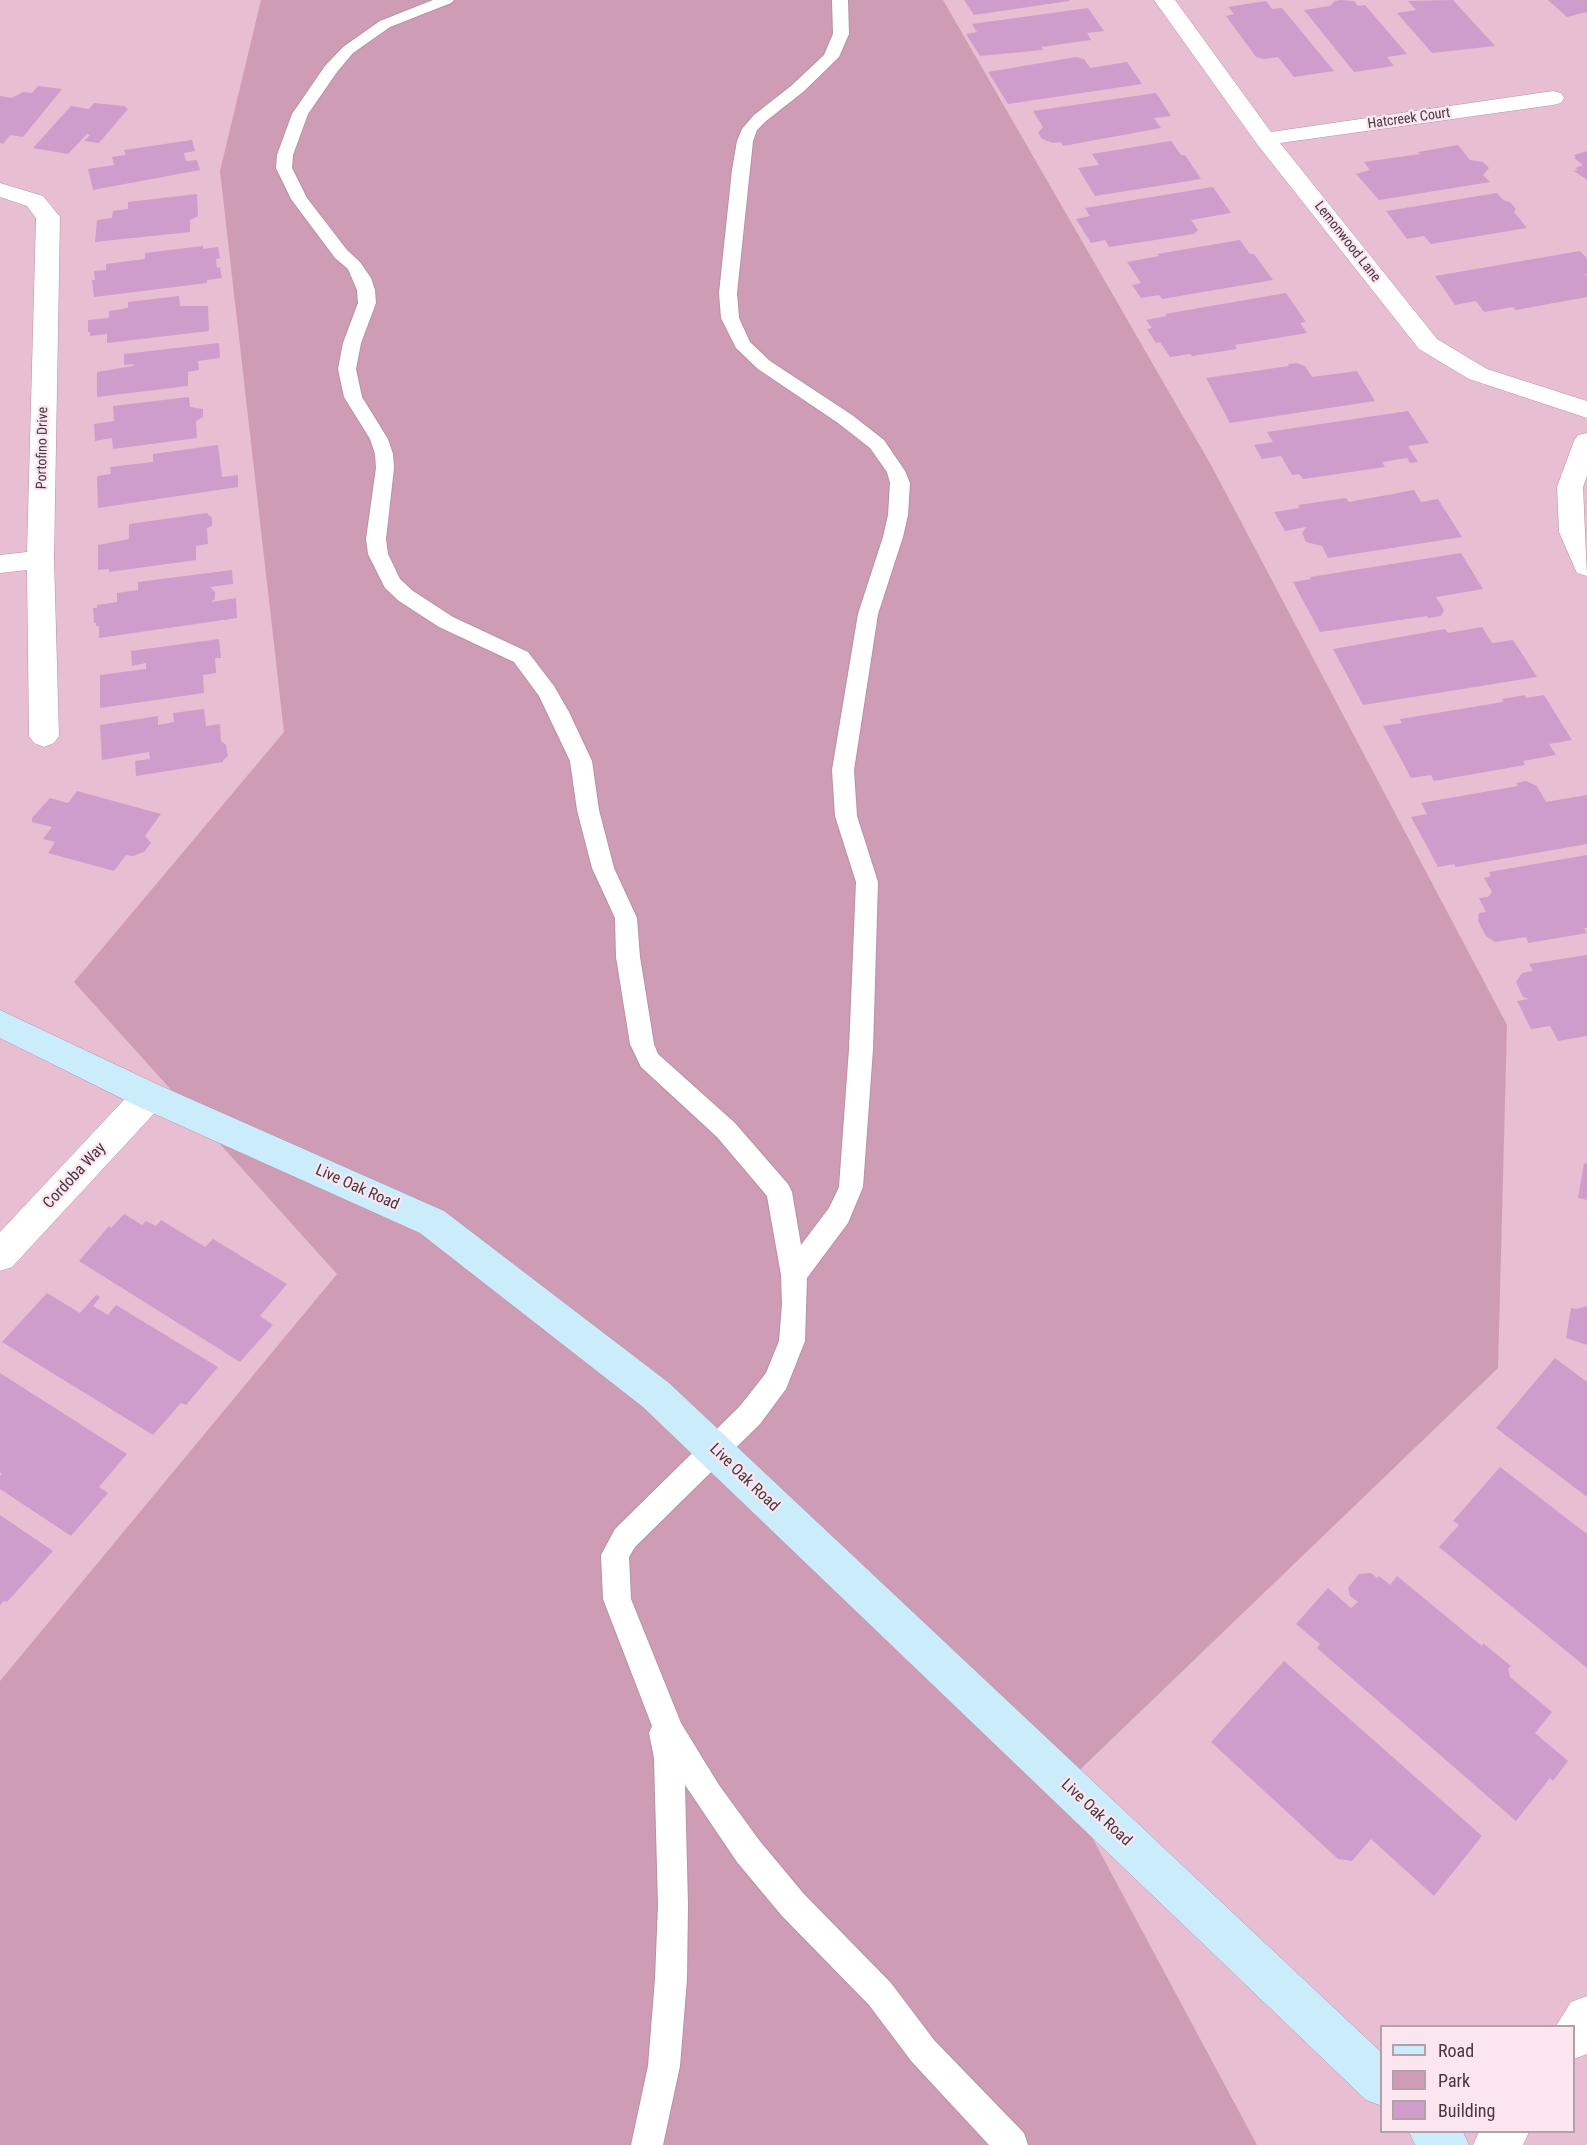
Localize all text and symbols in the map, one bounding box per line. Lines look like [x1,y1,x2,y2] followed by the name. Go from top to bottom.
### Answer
[1367,105,1451,133] street label: Hatcreek Court
[1310,198,1384,286] street label: Lemonwood Lane
[34,407,52,489] street label: Portofino Drive
[40,1139,110,1213] street label: Cordoba Way
[312,1161,402,1215] street label: Live Oak Road
[705,1440,783,1516] street label: Live Oak Road
[1057,1775,1135,1851] street label: Live Oak Road
[1380,2025,1575,2133] legend
[1438,2040,1474,2061] text: Road
[1438,2070,1470,2091] text: Park
[1438,2100,1495,2121] text: Building

